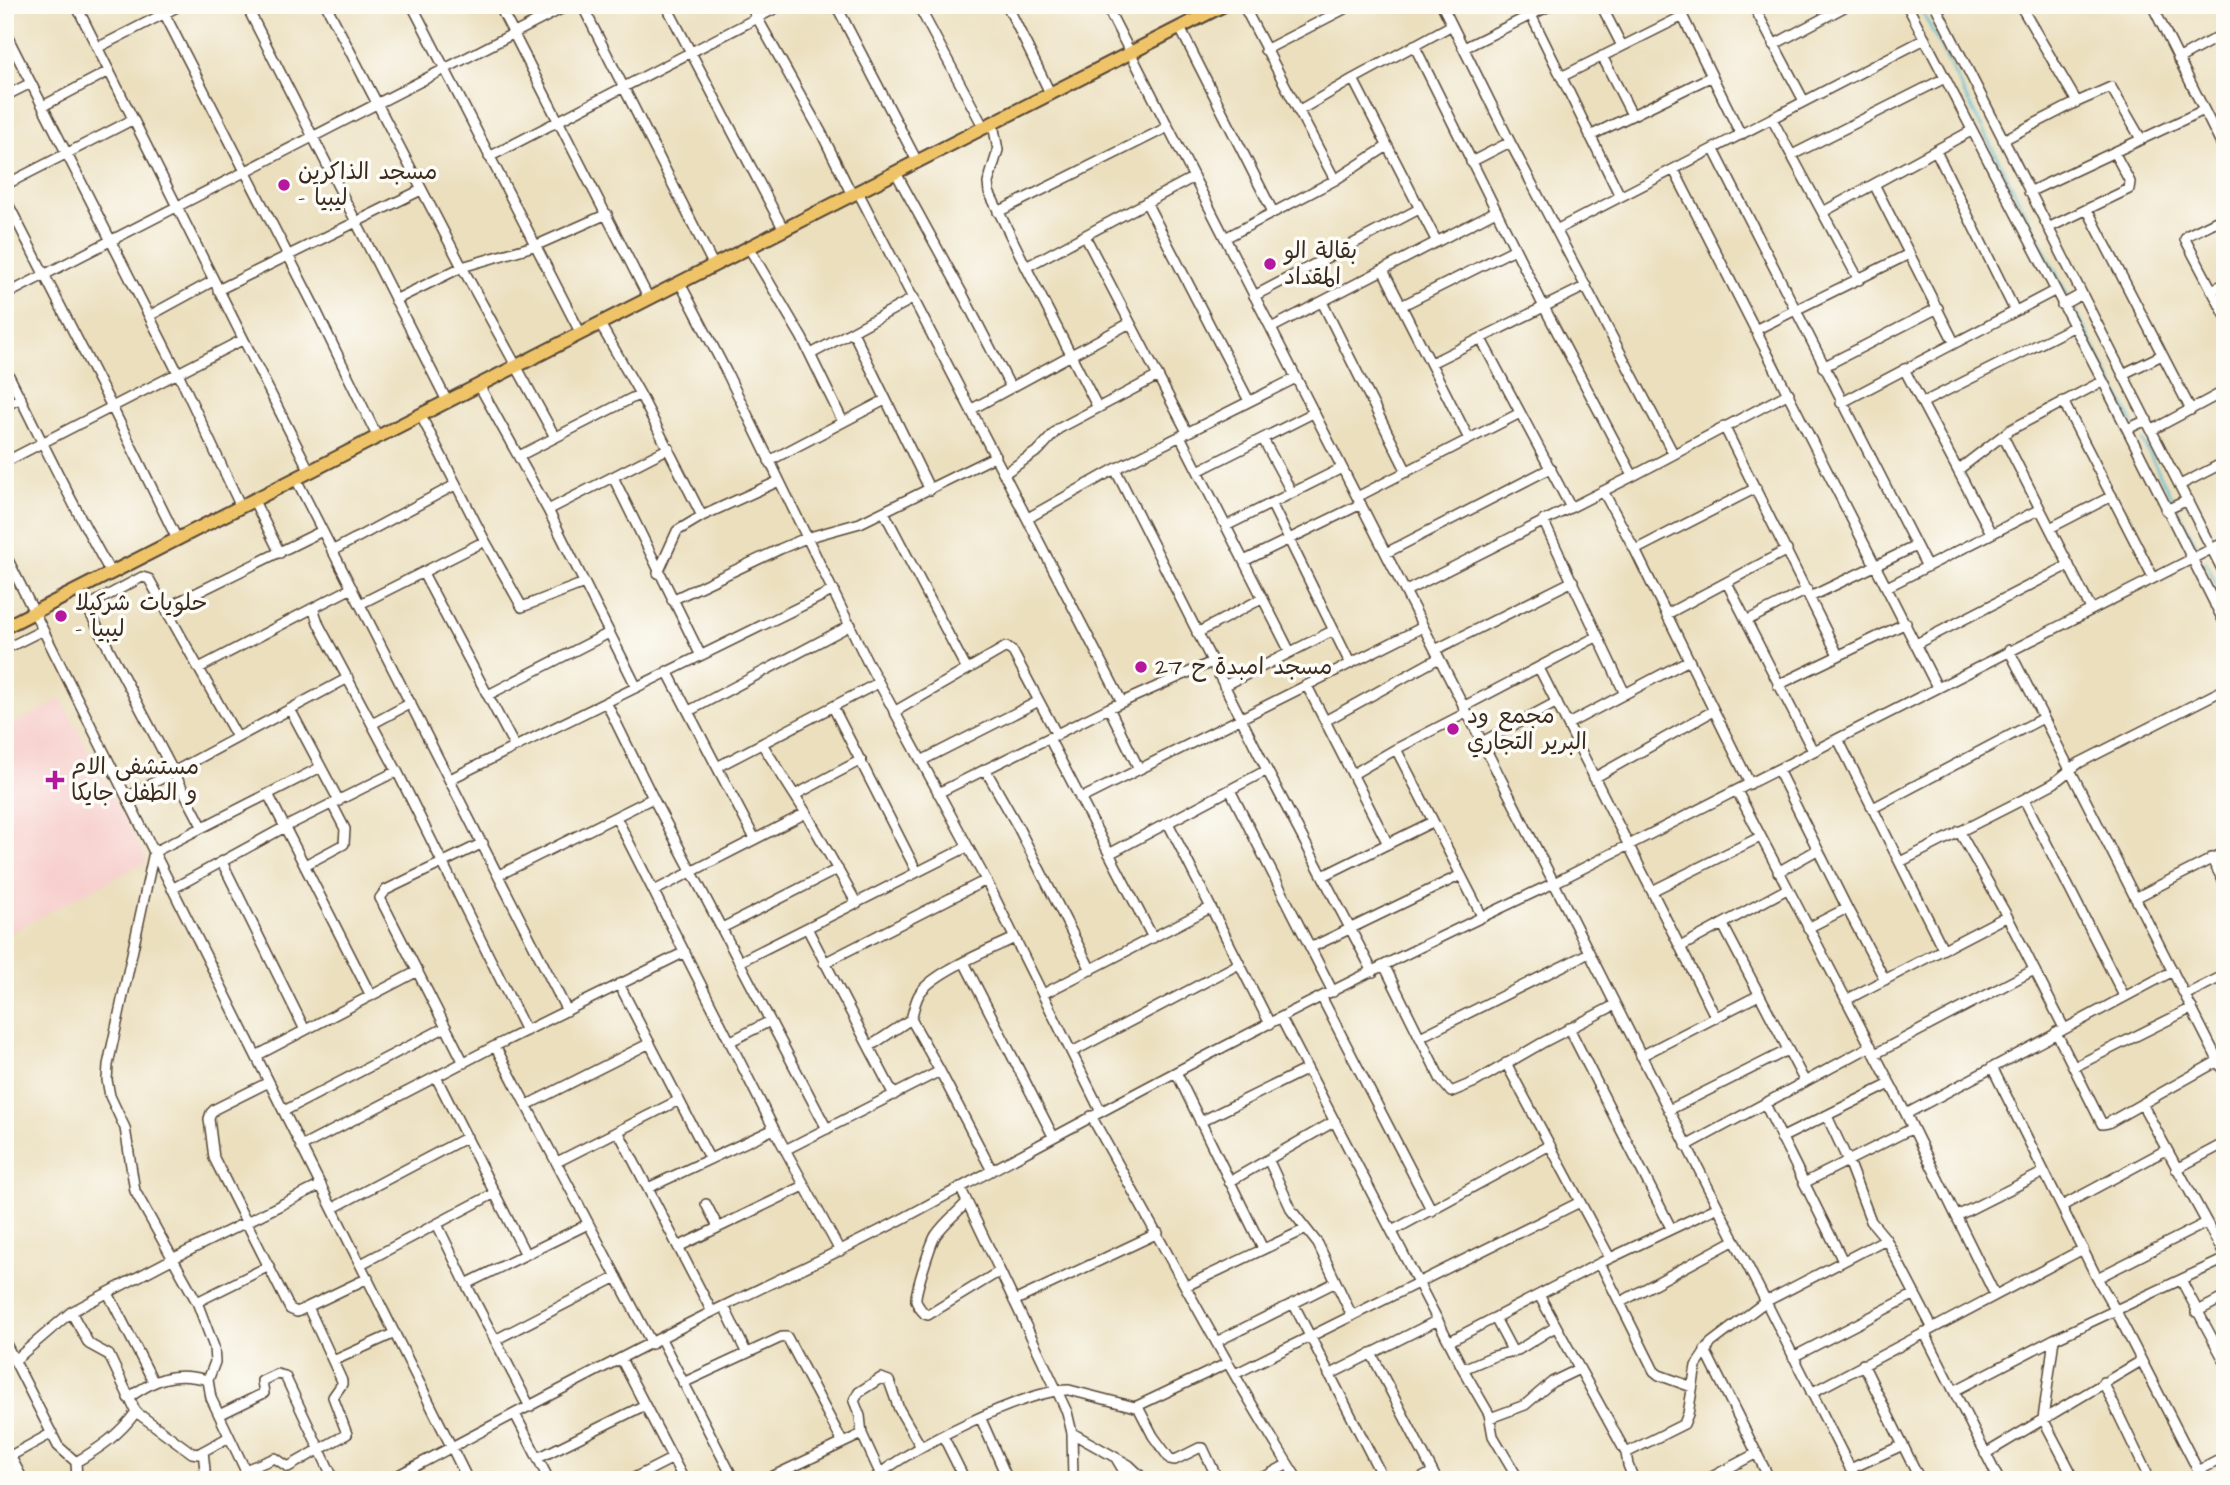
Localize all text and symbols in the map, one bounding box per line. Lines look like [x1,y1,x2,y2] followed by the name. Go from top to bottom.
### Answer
[298,156,437,214] place label: مسجد الذاكرين - ليبيا
[276,177,292,193] marker: مسجد الذاكرين - ليبيا
[1283,235,1357,293] place label: بقالة الو المقداد
[1262,256,1278,272] marker: بقالة الو المقداد
[75,587,207,645] place label: حلويات شركيلا - ليبيا
[53,608,69,624] marker: حلويات شركيلا - ليبيا
[1155,651,1332,683] place label: مسجد امبدة ح 27
[1133,659,1149,675] marker: مسجد امبدة ح 27
[1467,700,1587,758] place label: مجمع ود البرير التجاري
[1445,721,1461,737] marker: مجمع ود البرير التجاري
[71,751,199,809] place label: مستشفى الام و الطفل جايكا
[45,770,65,790] marker: مستشفى الام و الطفل جايكا

